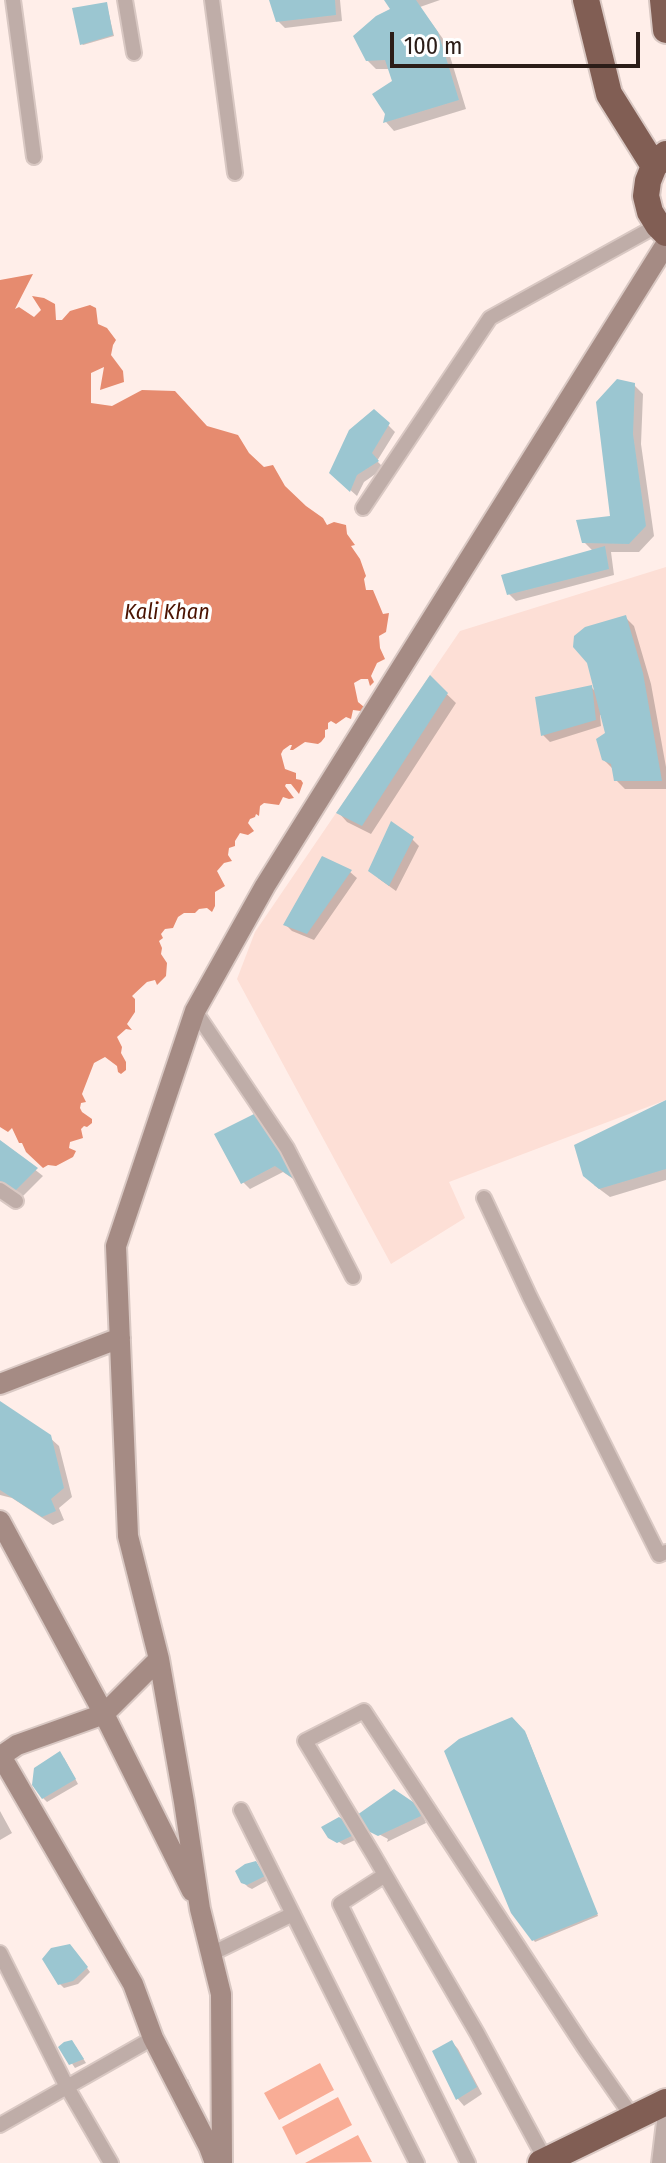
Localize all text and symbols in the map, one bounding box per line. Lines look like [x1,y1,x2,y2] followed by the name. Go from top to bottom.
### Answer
[394,16,644,66] scale bar
[404,32,462,60] text: 100 m
[124,600,210,626] water label: Kali Khan

